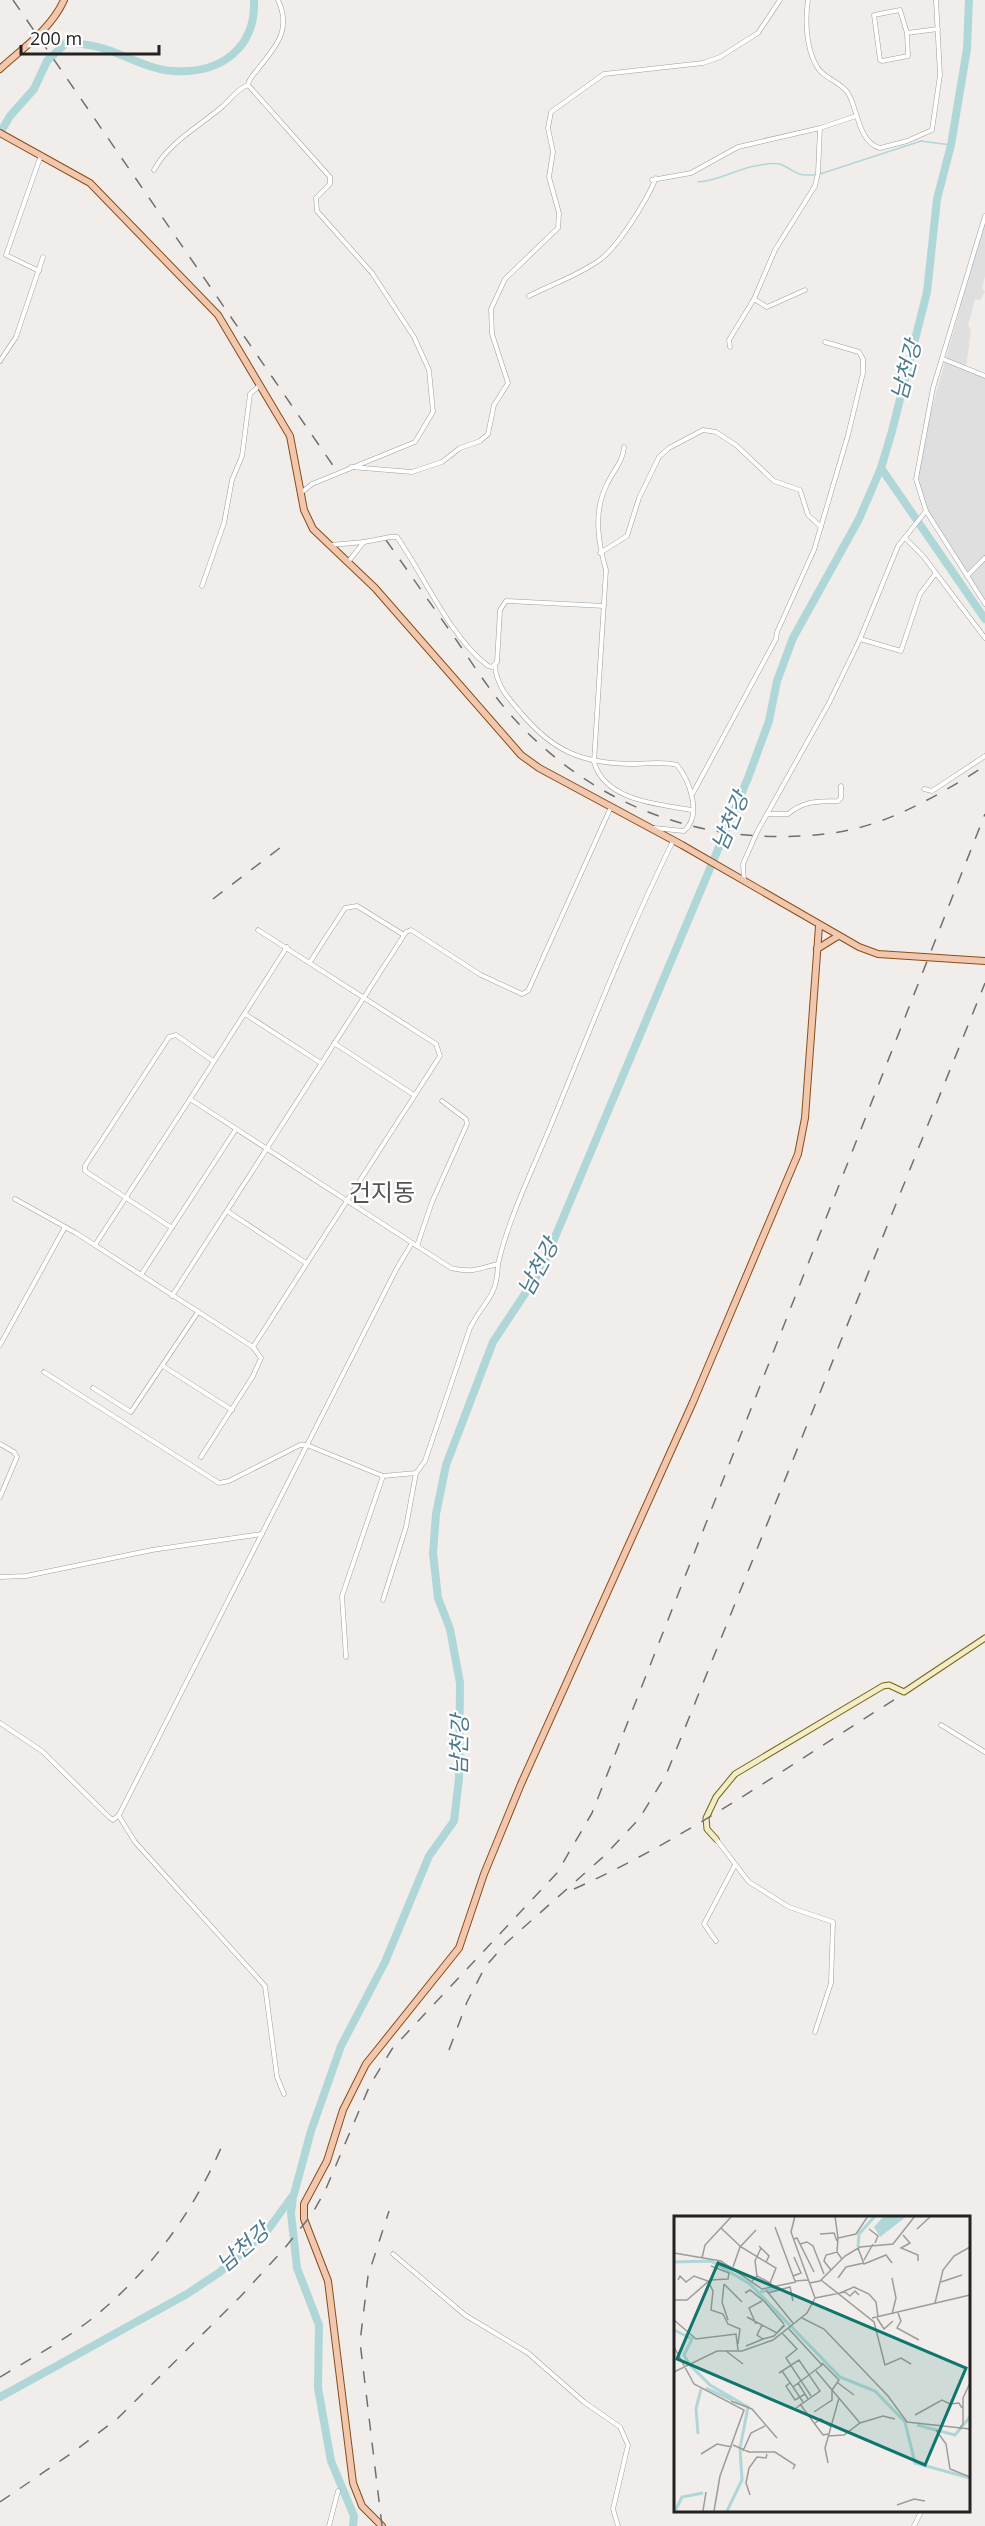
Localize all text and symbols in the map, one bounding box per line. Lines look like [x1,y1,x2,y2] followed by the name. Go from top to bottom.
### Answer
[21,18,159,56] scale bar
[30,26,82,50] text: 200 m
[883,334,928,403] water label: 남천강
[703,784,756,854] water label: 남천강
[349,1175,415,1208] district label: 건지동
[510,1230,566,1300] water label: 남천강
[442,1712,474,1776] water label: 남천강
[210,2213,277,2277] water label: 남천강
[674,2216,970,2511] inset map

